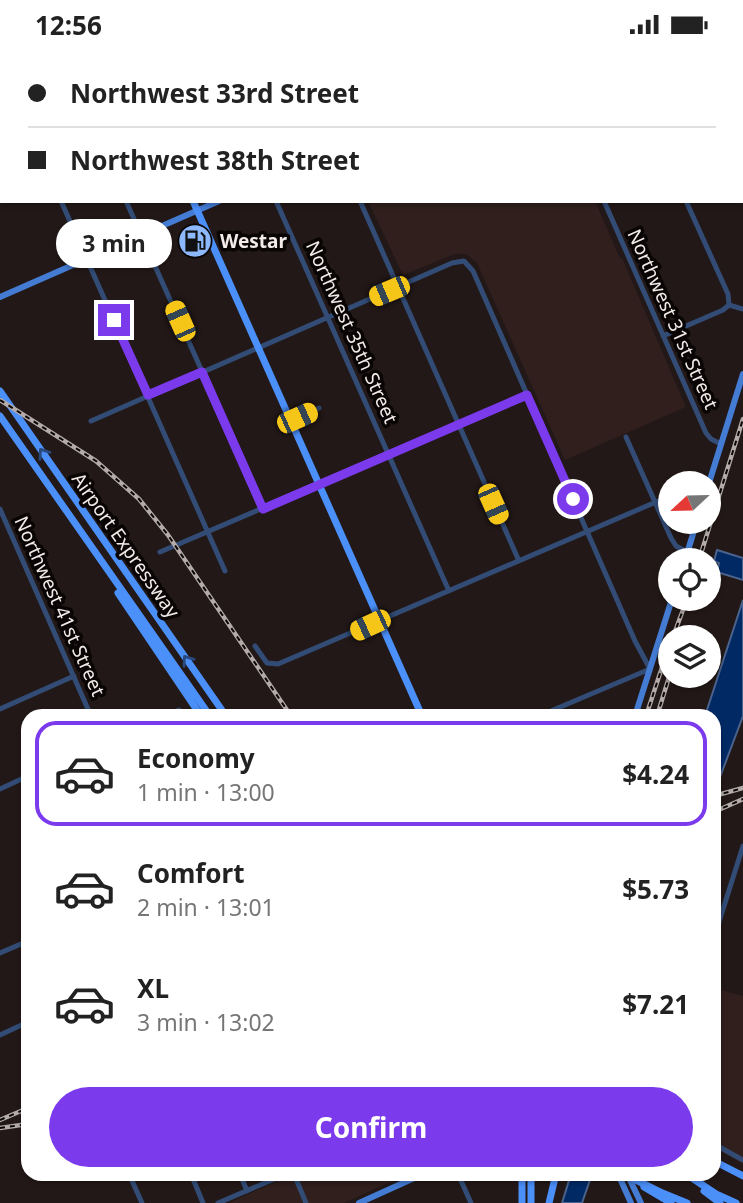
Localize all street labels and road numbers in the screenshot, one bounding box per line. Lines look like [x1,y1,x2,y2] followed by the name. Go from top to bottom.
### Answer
[622,225,725,413] street label: Northwest 31st Street
[300,237,404,428] street label: Northwest 35th Street
[66,467,186,623] street label: Airport Expressway
[9,512,112,700] street label: Northwest 41st Street

